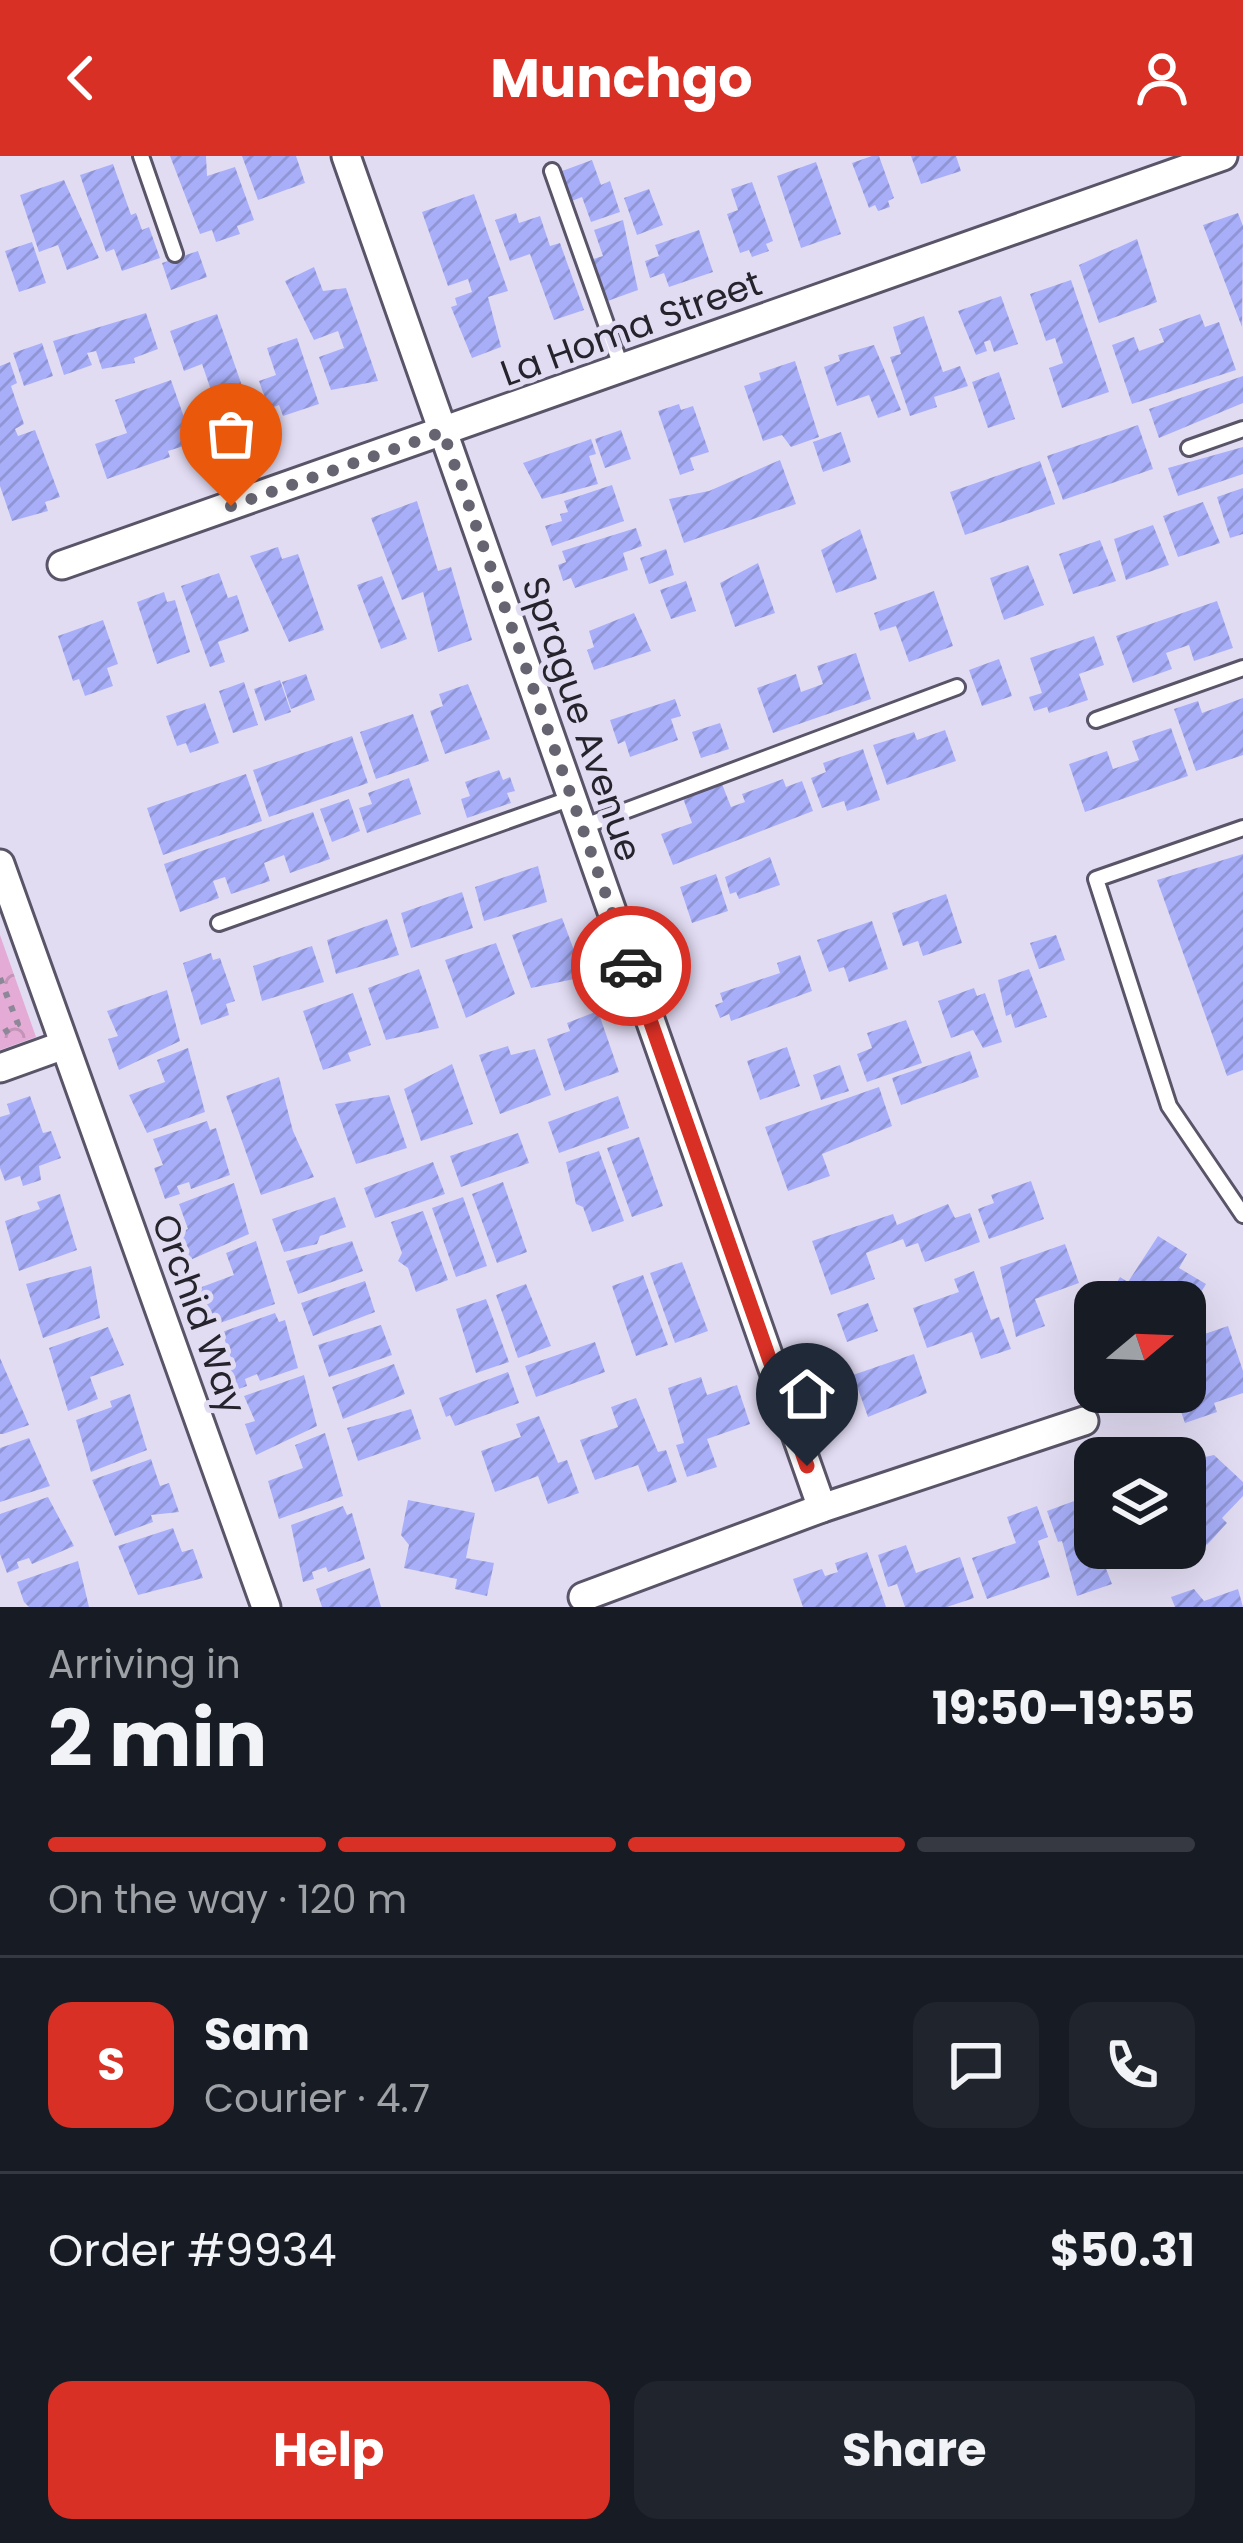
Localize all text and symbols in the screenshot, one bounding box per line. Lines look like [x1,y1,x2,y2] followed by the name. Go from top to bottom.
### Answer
[490,40,753,116] text: Munchgo
[48,45,114,111] icon: back
[1129,45,1195,111] icon: person
[494,257,768,399] street label: La Homa Street
[180,383,282,506] pin
[198,401,264,467] icon: bag
[509,570,655,868] street label: Sprague Avenue
[571,906,691,1026] courier
[598,933,664,999] icon: car
[139,1207,259,1421] street label: Orchid Way
[1074,1281,1206,1413] north arrow
[1074,1281,1206,1569] map controls
[756,1343,858,1466] pin
[774,1361,840,1427] icon: home
[1074,1437,1206,1569] button: layers
[48,1637,241,1692] text: Arriving in
[932,1677,1195,1740] text: 19:50–19:55
[48,1684,267,1793] text: 2 min
[48,1872,407,1927] text: On the way · 120 m
[913,2002,1039,2128] button: chat
[1069,2002,1195,2128] button: phone
[204,2003,310,2066] text: Sam
[97,2033,125,2096] text: S
[204,2071,430,2126] text: Courier · 4.7
[48,2219,337,2282] text: Order #9934
[1050,2219,1195,2282] text: $50.31
[48,2381,610,2519] button: Help
[634,2381,1195,2519] button: Share

